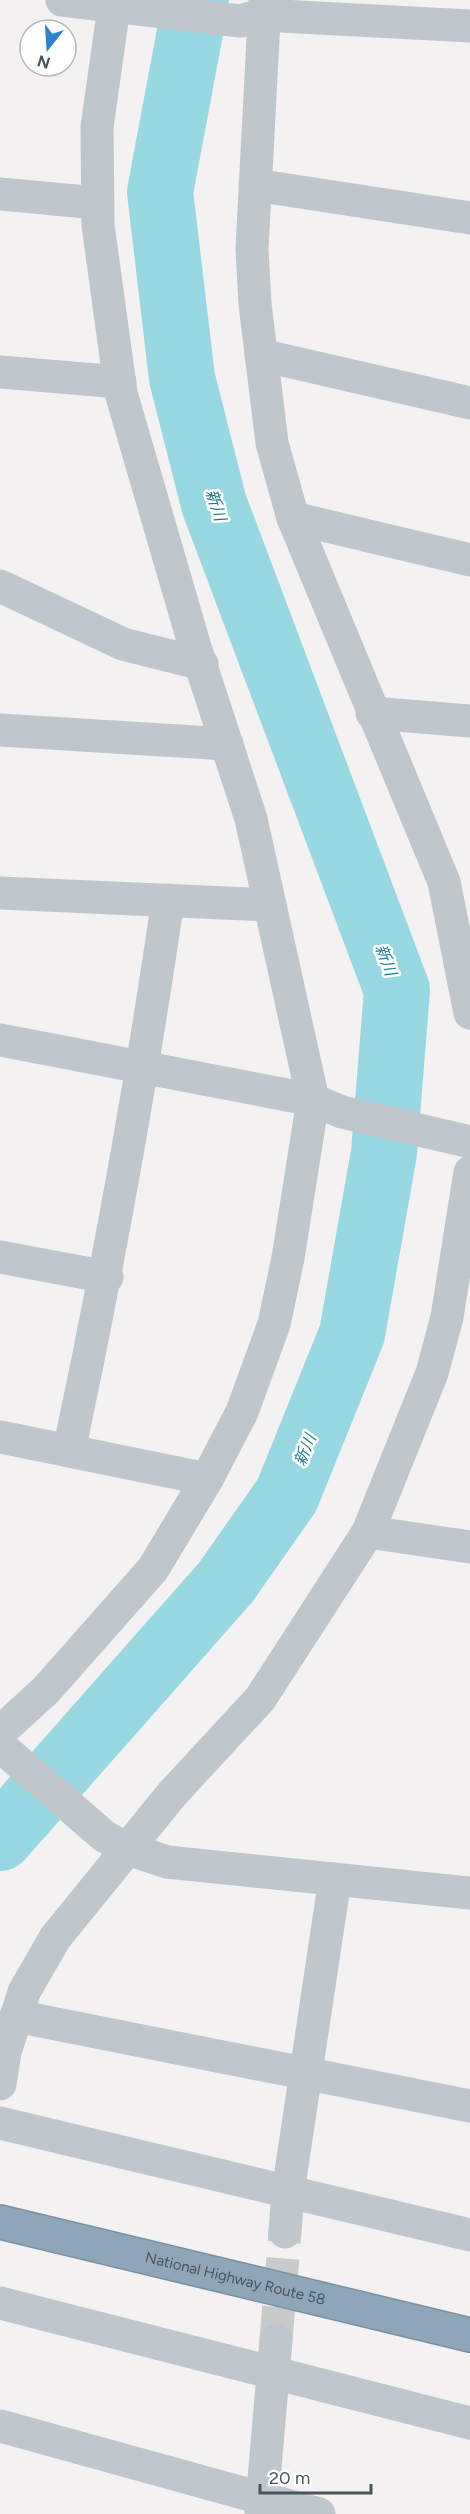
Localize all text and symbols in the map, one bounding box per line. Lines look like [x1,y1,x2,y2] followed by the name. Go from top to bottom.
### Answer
[18,18,78,78] north arrow
[35,51,52,73] text: N
[202,487,231,525] water label: 新川
[371,942,401,980] water label: 新川
[290,1430,321,1468] water label: 新川
[143,2248,327,2309] street label: National Highway Route 58
[260,2457,371,2495] scale bar
[269,2467,310,2489] text: 20 m

